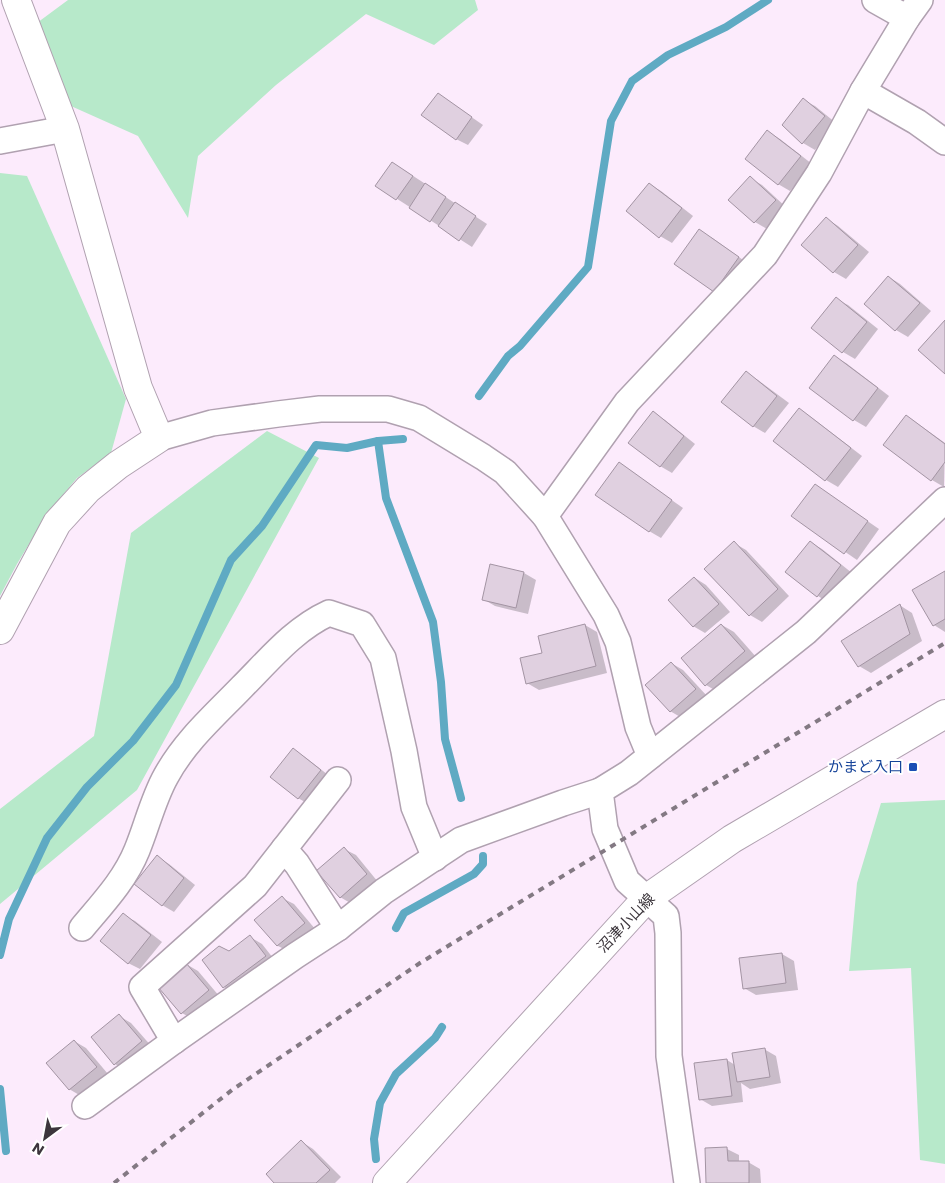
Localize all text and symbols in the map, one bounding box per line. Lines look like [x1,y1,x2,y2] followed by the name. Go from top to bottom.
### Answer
[828,756,903,777] place label: かまど入口
[907,761,919,773] marker: かまど入口
[592,888,659,957] street label: 沼津小山線
[20,1113,70,1163] north arrow
[28,1138,48,1160] text: N

